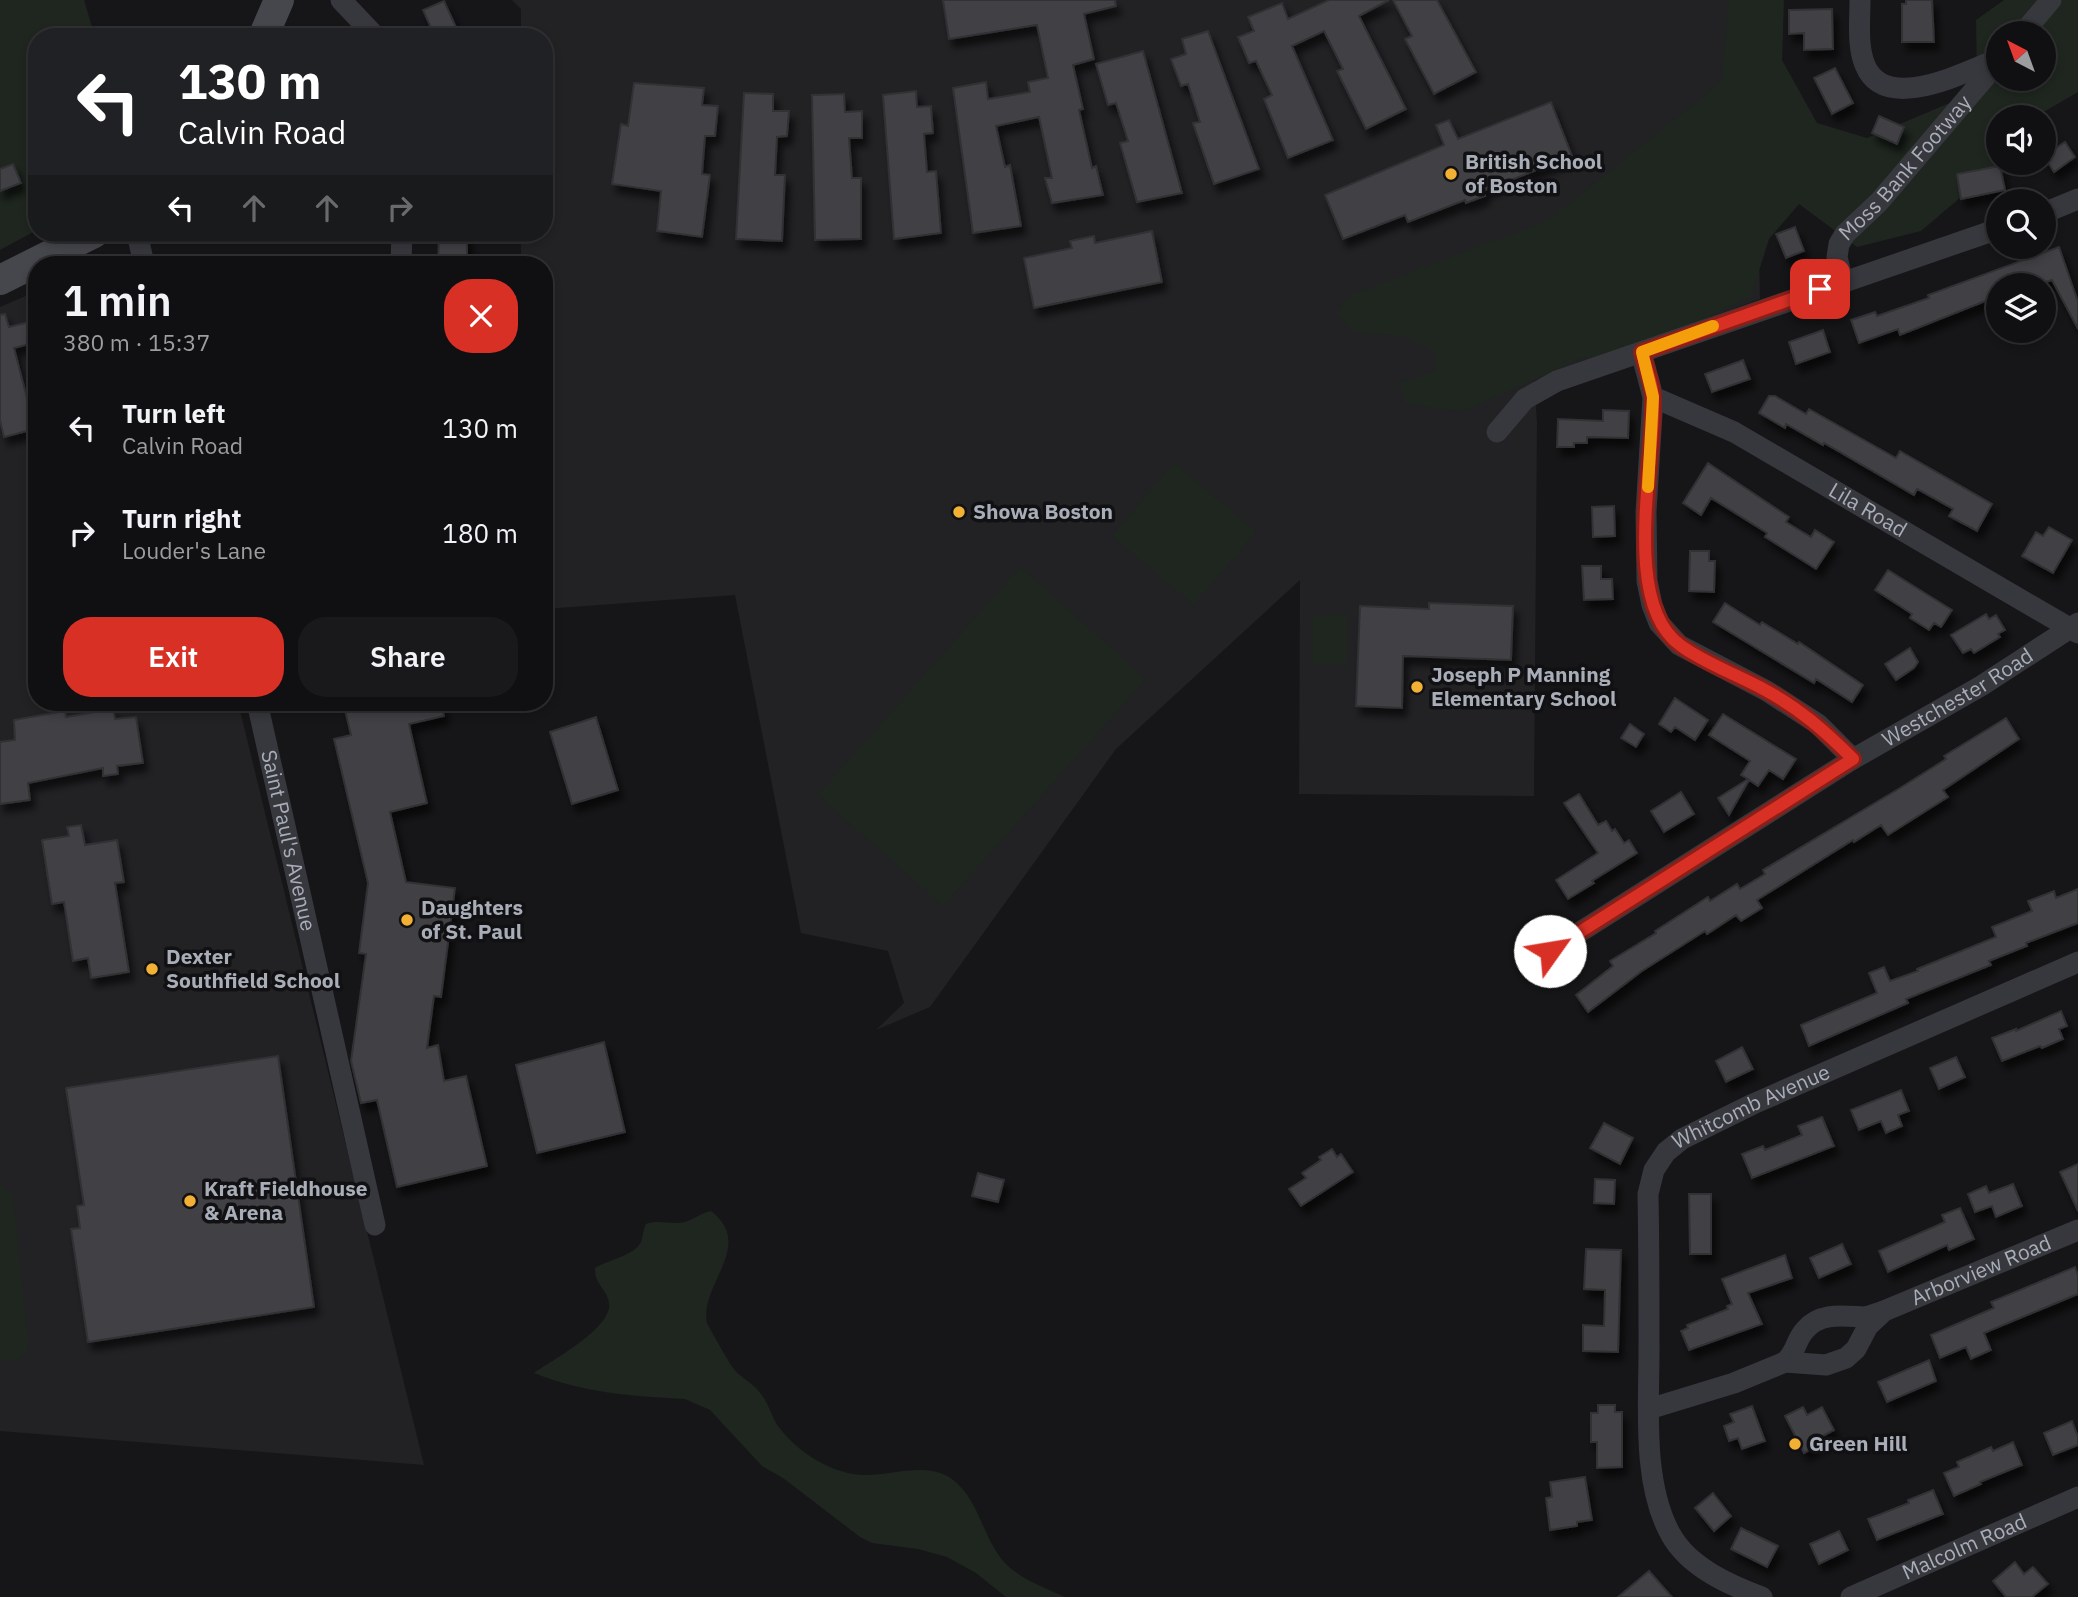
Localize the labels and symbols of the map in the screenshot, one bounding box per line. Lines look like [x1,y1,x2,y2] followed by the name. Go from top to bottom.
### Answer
[1986,21,2056,91] north arrow
[1832,88,1977,246] street label: Moss Bank Footway
[1465,147,1602,199] place label: British School of Boston
[1443,166,1459,182] marker: British School of Boston
[1790,259,1850,319] pin
[1824,475,1912,543] street label: Lila Road
[973,497,1113,525] place label: Showa Boston
[951,504,967,520] marker: Showa Boston
[1877,641,2038,753] street label: Westchester Road
[1431,660,1616,712] place label: Joseph P Manning Elementary School
[1409,679,1425,695] marker: Joseph P Manning Elementary School
[255,747,323,934] street label: Saint Paul's Avenue
[421,893,523,945] place label: Daughters of St. Paul
[399,912,415,928] marker: Daughters of St. Paul
[1513,914,1587,988] position arrow
[166,942,340,994] place label: Dexter Southfield School
[144,961,160,977] marker: Dexter Southfield School
[1667,1057,1834,1155] street label: Whitcomb Avenue
[204,1174,368,1226] place label: Kraft Fieldhouse & Arena
[182,1193,198,1209] marker: Kraft Fieldhouse & Arena
[1906,1228,2055,1311] street label: Arborview Road
[1809,1429,1907,1457] place label: Green Hill
[1787,1436,1803,1452] marker: Green Hill
[1897,1506,2031,1586] street label: Malcolm Road

